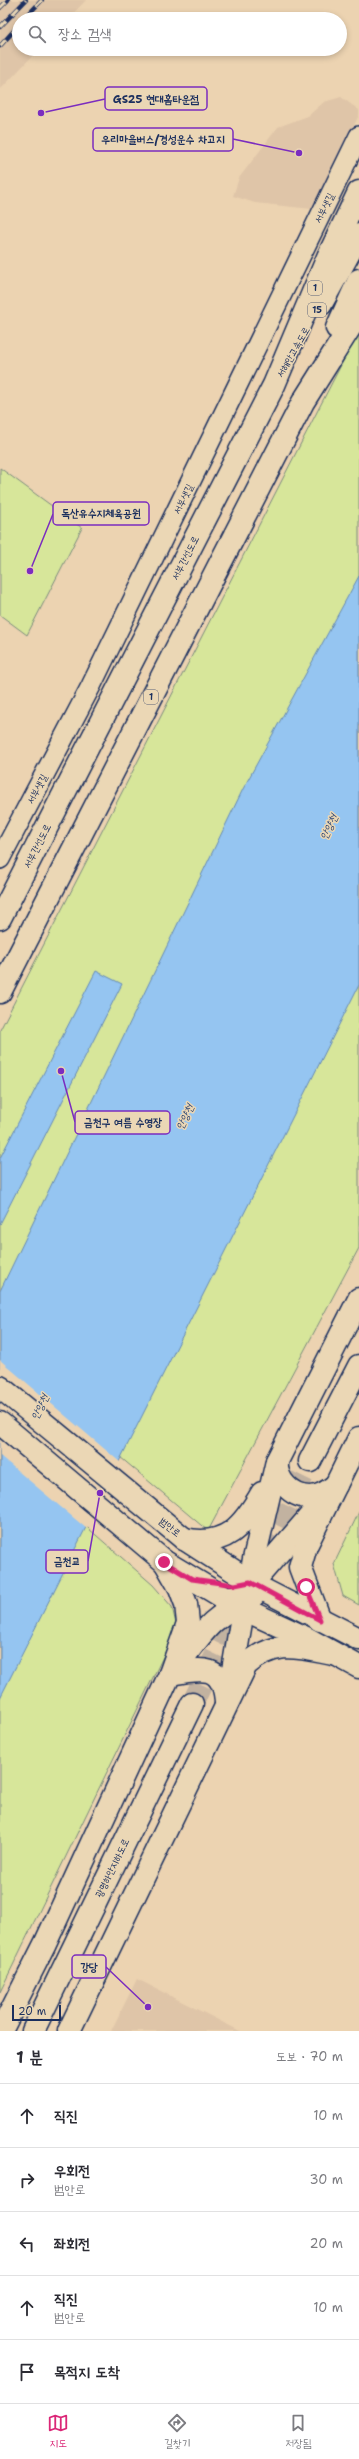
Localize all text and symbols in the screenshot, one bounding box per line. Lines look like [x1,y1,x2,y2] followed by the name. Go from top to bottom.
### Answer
[12,12,347,56] search box
[26,23,48,45] icon: search
[58,24,111,44] text: 장소 검색
[105,87,207,110] callout: GS25 현대홈타운점
[113,92,199,107] text: GS25 현대홈타운점
[93,128,233,151] callout: 우리마을버스/경성운수 차고지
[101,132,225,147] text: 우리마을버스/경성운수 차고지
[311,191,337,225] street label: 서부샛길
[308,281,322,295] road number: 1
[308,303,326,317] road number: 15
[273,324,313,380] street label: 서해안고속도로
[170,482,196,516] street label: 서부샛길
[53,502,149,525] callout: 독산유수지체육공원
[61,506,141,521] text: 독산유수지체육공원
[168,534,202,582] street label: 서부간선도로
[144,690,158,704] road number: 1
[24,772,50,806] street label: 서부샛길
[316,811,342,842] water label: 안양천
[20,822,54,870] street label: 서부간선도로
[172,1101,198,1132] water label: 안양천
[75,1111,170,1134] callout: 금천구 여름 수영장
[84,1115,162,1130] text: 금천구 여름 수영장
[27,1391,53,1422] water label: 안양천
[157,1514,183,1540] street label: 범안로
[46,1550,88,1573] callout: 금천교
[155,1553,173,1571] route end
[54,1554,80,1569] text: 금천교
[297,1578,315,1596] route start
[92,1836,132,1900] street label: 광명하안지하도로
[72,1955,106,1978] callout: 강당
[80,1960,98,1975] text: 강당
[12,2003,61,2022] scale bar
[18,2004,46,2019] text: 20 m
[16,2046,43,2068] text: 1 분
[276,2048,343,2065] text: 도보 · 70 m
[16,2105,38,2127] icon: ahead
[54,2106,78,2126] text: 직진
[313,2107,343,2124] text: 10 m
[54,2161,90,2181] text: 우회전
[16,2169,38,2191] icon: right
[309,2171,343,2188] text: 30 m
[54,2181,85,2198] text: 범안로
[16,2233,38,2255] icon: left
[54,2234,90,2254] text: 좌회전
[310,2235,343,2252] text: 20 m
[54,2289,78,2309] text: 직진
[16,2297,38,2319] icon: ahead
[313,2299,343,2316] text: 10 m
[54,2309,85,2326] text: 범안로
[16,2361,38,2383] icon: arrive
[54,2362,120,2382] text: 목적지 도착
[47,2412,69,2451] tab: 지도
[164,2412,191,2451] tab: 길찾기
[285,2412,312,2451] tab: 저장됨

